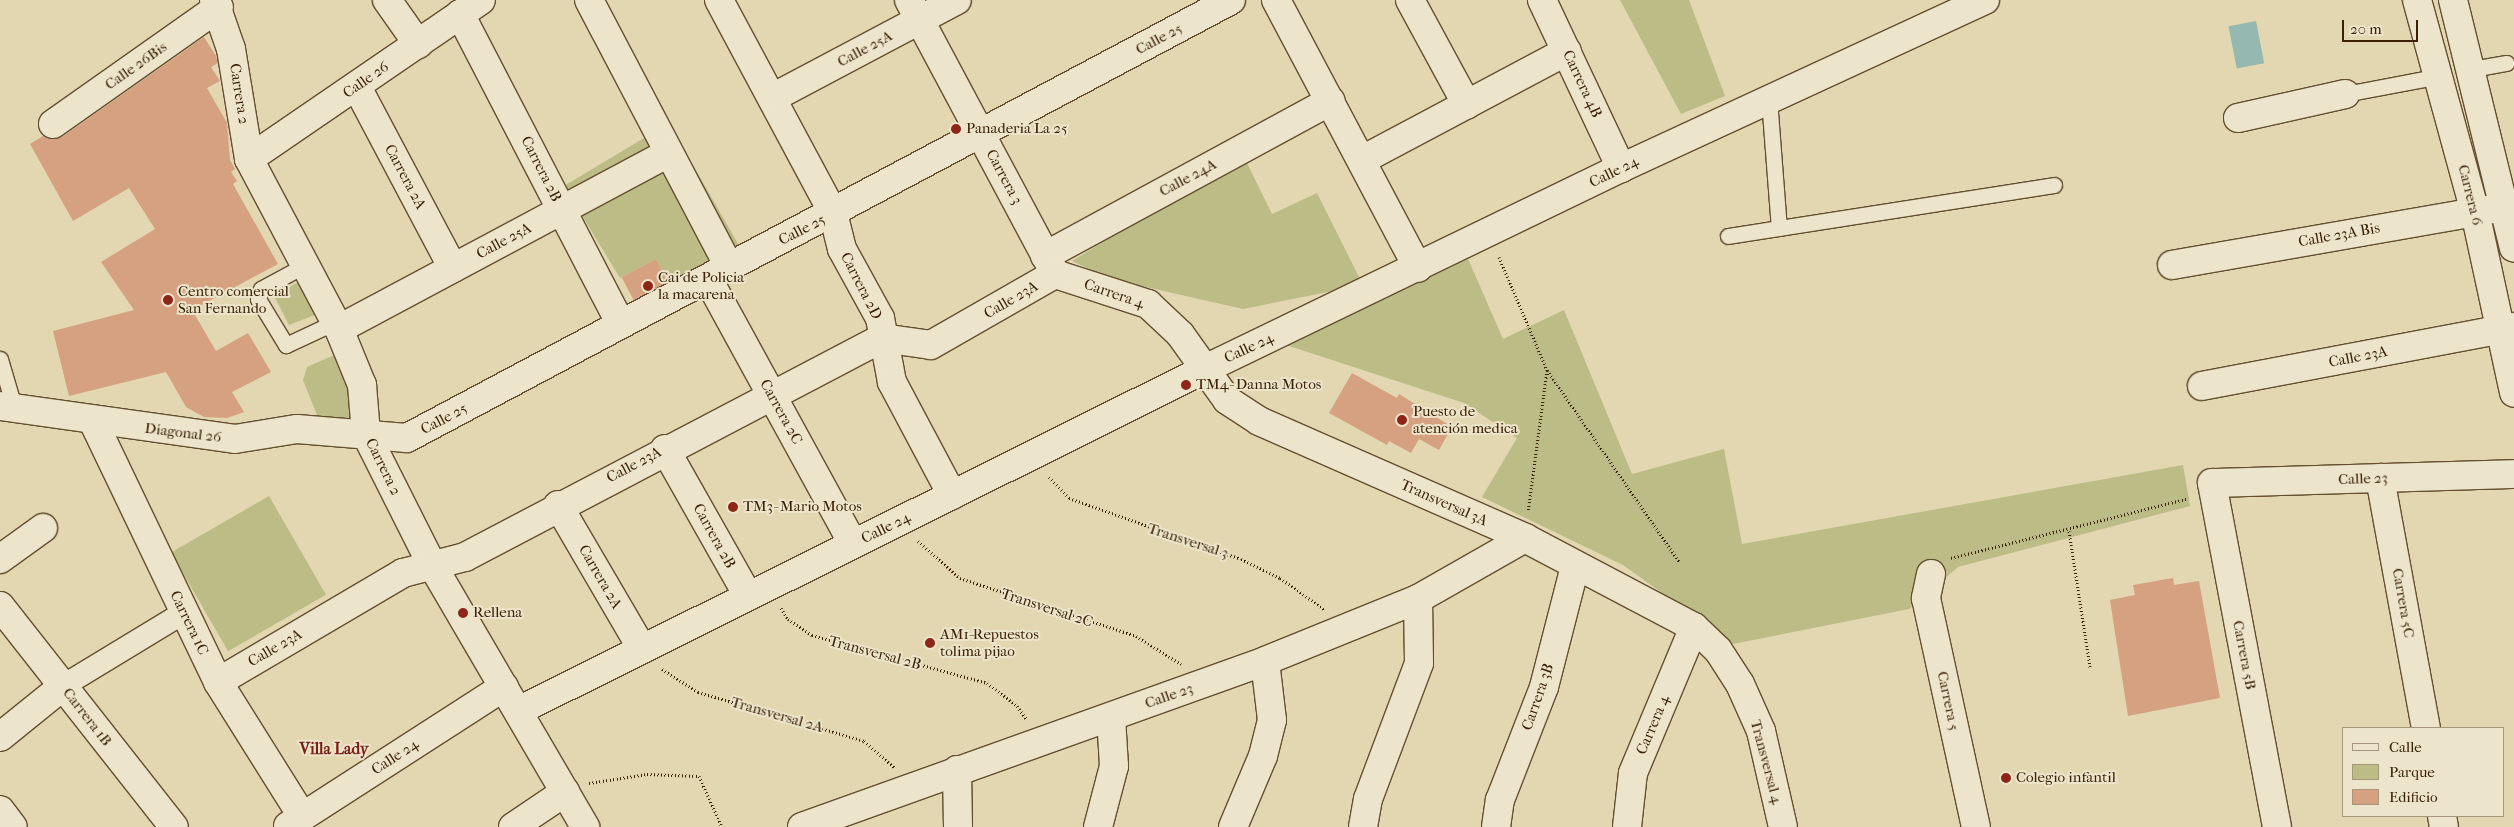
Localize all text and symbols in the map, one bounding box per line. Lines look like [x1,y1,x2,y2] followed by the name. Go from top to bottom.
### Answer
[2344,10,2420,42] scale bar
[1133,19,1185,59] street label: Calle 25
[2350,20,2382,38] text: 20 m
[834,27,896,71] street label: Calle 25A
[102,38,170,94] street label: Calle 26Bis
[1559,47,1605,121] street label: Carrera 4B
[340,58,392,102] street label: Calle 26
[225,62,253,126] street label: Carrera 2
[966,120,1067,138] place label: Panaderia La 25
[950,123,962,135] marker: Panaderia La 25
[517,133,565,205] street label: Carrera 2B
[380,141,430,213] street label: Carrera 2A
[982,146,1026,208] street label: Carrera 3
[1586,152,1642,192] street label: Calle 24
[1156,155,1220,201] street label: Calle 24A
[2454,163,2486,227] street label: Carrera 6
[776,211,828,249] street label: Calle 25
[473,219,535,263] street label: Calle 25A
[2297,219,2381,251] street label: Calle 23A Bis
[836,249,886,323] street label: Carrera 2D
[658,268,744,303] place label: Cai de Policia la macarena
[1082,275,1146,313] street label: Carrera 4
[981,277,1041,323] street label: Calle 23A
[642,280,654,292] marker: Cai de Policia la macarena
[178,282,289,317] place label: Centro comercial San Fernando
[162,294,174,306] marker: Centro comercial San Fernando
[1221,329,1277,367] street label: Calle 24
[2327,342,2389,372] street label: Calle 23A
[756,376,806,448] street label: Carrera 2C
[1196,376,1321,394] place label: TM4- Danna Motos
[1180,379,1192,391] marker: TM4- Danna Motos
[418,399,470,439] street label: Calle 25
[1413,402,1518,437] place label: Puesto de atención medica
[1395,413,1409,427] marker: Puesto de atención medica
[144,419,222,447] street label: Diagonal 26
[361,435,405,499] street label: Carrera 2
[604,443,664,487] street label: Calle 23A
[2338,469,2388,489] street label: Calle 23
[1398,476,1490,530] street label: Transversal 3A
[743,498,862,516] place label: TM3- Mario Motos
[689,501,739,571] street label: Carrera 2B
[727,501,739,513] marker: TM3- Mario Motos
[858,508,914,548] street label: Calle 24
[1145,520,1231,562] street label: Transversal 3
[574,542,626,612] street label: Carrera 2A
[2388,567,2418,639] street label: Carrera 5C
[999,585,1095,631] street label: Transversal 2C
[166,588,212,658] street label: Carrera 1C
[473,604,522,622] place label: Rellena
[457,607,469,619] marker: Rellena
[2228,619,2260,691] street label: Carrera 5B
[245,625,305,671] street label: Calle 23A
[940,625,1039,660] place label: AM1-Repuestos tolima pijao
[827,632,923,674] street label: Transversal 2B
[924,637,936,649] marker: AM1-Repuestos tolima pijao
[1518,661,1558,733] street label: Carrera 3B
[1933,670,1963,732] street label: Carrera 5
[1143,679,1195,713] street label: Calle 23
[59,684,115,750] street label: Carrera 1B
[729,693,825,737] street label: Transversal 2A
[1633,693,1673,757] street label: Carrera 4
[1746,718,1786,806] street label: Transversal 4
[2342,727,2504,817] legend
[368,735,422,779] street label: Calle 24
[2389,738,2422,756] text: Calle
[300,739,368,759] district label: Villa Lady
[2389,763,2435,781] text: Parque
[2016,769,2116,787] place label: Colegio infantil
[2000,772,2012,784] marker: Colegio infantil
[2389,788,2438,806] text: Edificio

